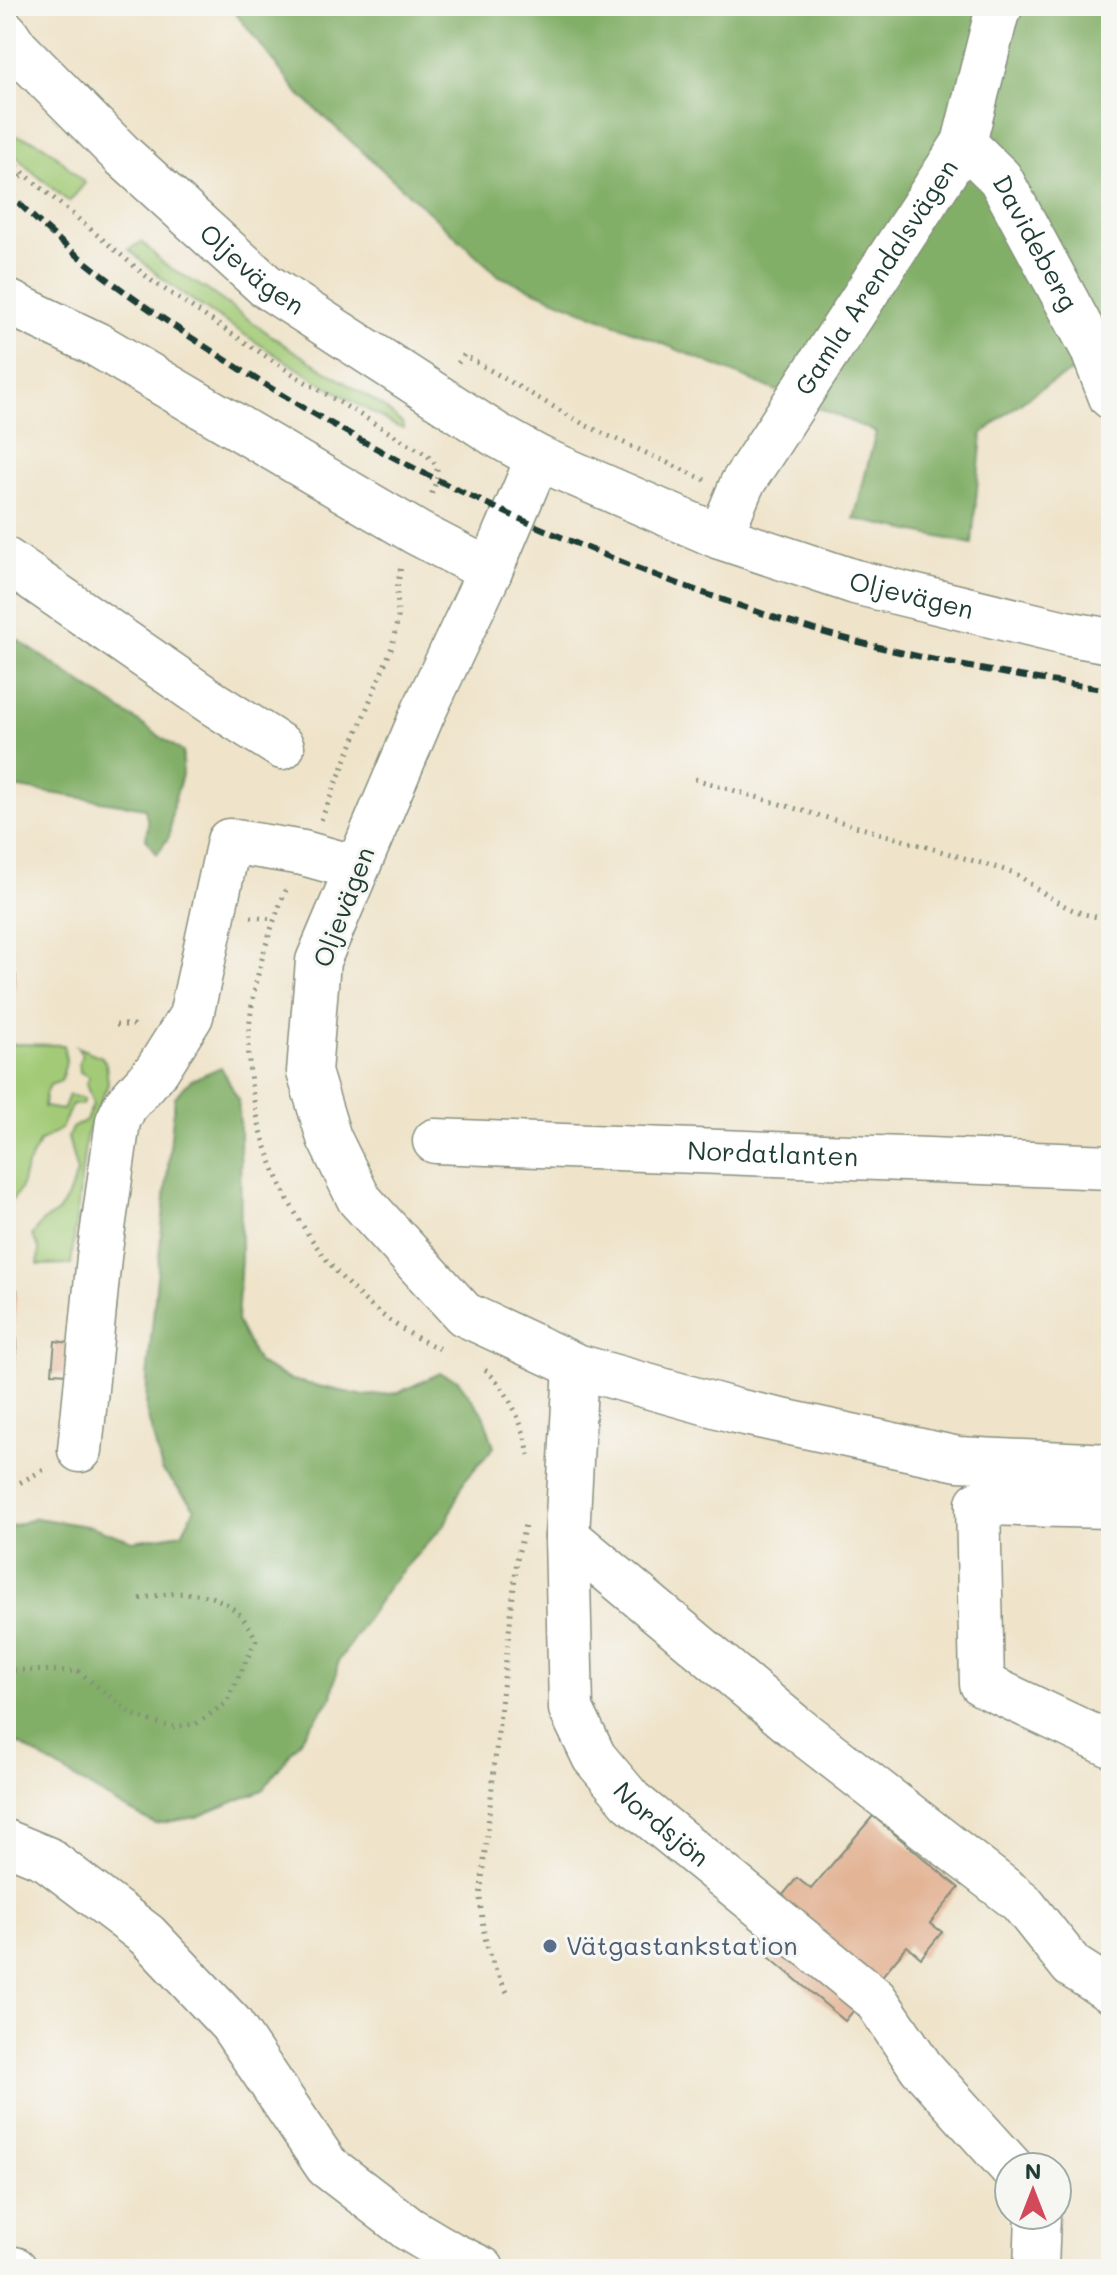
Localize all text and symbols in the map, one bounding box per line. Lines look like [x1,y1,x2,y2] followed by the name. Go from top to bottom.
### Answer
[786,152,965,401] street label: Gamla Arendalsvägen
[986,169,1086,316] street label: Davideberg
[193,216,311,322] street label: Oljevägen
[846,563,977,626] street label: Oljevägen
[305,842,382,972] street label: Oljevägen
[687,1133,859,1173] street label: Nordatlanten
[606,1774,717,1874] street label: Nordsjön
[566,1928,798,1962] place label: Vätgastankstation
[541,1937,559,1955] marker: Vätgastankstation
[993,2151,1073,2231] north arrow
[1025,2156,1041,2185] text: N

